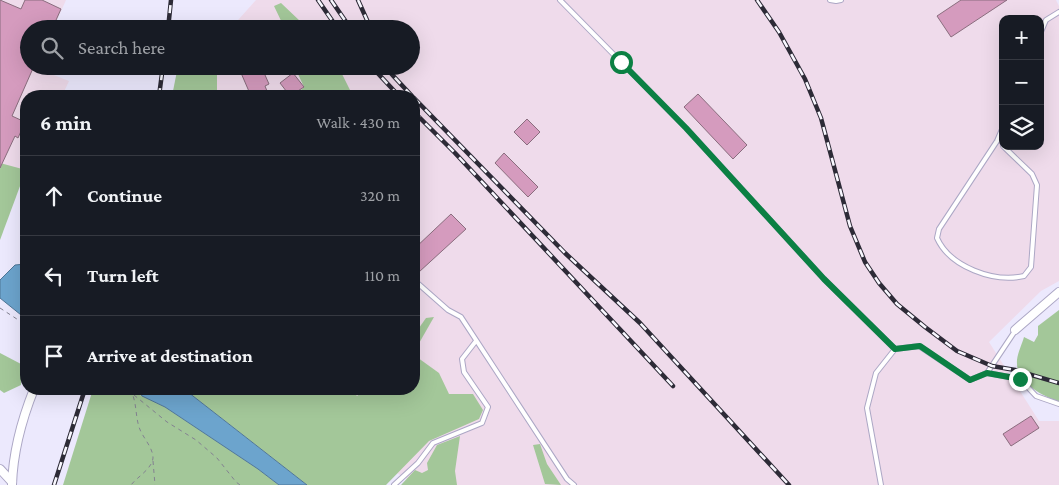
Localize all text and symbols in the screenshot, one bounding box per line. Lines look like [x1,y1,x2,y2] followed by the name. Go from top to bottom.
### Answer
[999,15,1044,150] map controls
[999,15,1044,60] button: +
[20,20,420,75] search box
[38,34,66,62] icon: search
[78,37,165,58] text: Search here
[610,51,633,74] route start
[999,60,1044,105] button: −
[999,105,1044,150] button: layers
[40,111,91,135] text: 6 min
[316,114,400,131] text: Walk · 430 m
[40,182,68,210] icon: ahead
[87,185,162,206] text: Continue
[360,187,400,204] text: 320 m
[40,262,68,290] icon: left
[87,265,159,286] text: Turn left
[364,267,400,284] text: 110 m
[40,342,68,370] icon: arrive
[87,345,253,366] text: Arrive at destination
[1009,368,1032,391] route end

